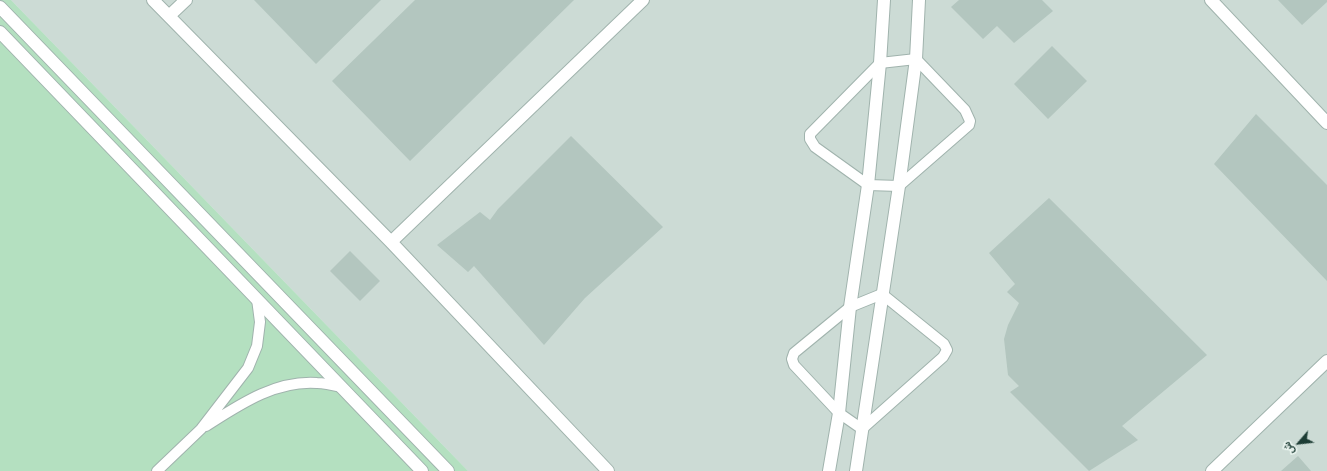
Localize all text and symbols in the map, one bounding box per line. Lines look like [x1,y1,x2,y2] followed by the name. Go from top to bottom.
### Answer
[1279,423,1319,463] north arrow
[1278,440,1298,458] text: ش

